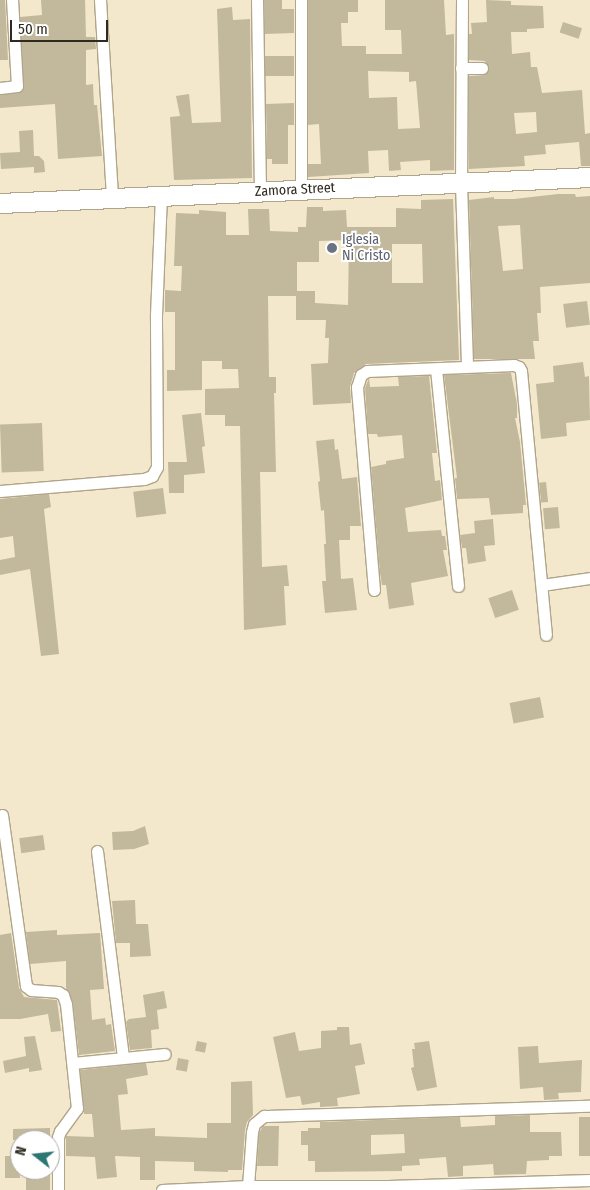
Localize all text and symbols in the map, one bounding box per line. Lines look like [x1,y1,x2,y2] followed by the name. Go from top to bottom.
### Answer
[12,10,110,42] scale bar
[18,20,48,38] text: 50 m
[254,180,336,200] street label: Zamora Street
[342,232,390,264] place label: Iglesia Ni Cristo
[326,242,338,254] marker: Iglesia Ni Cristo
[10,1130,60,1180] north arrow
[12,1145,30,1157] text: N

